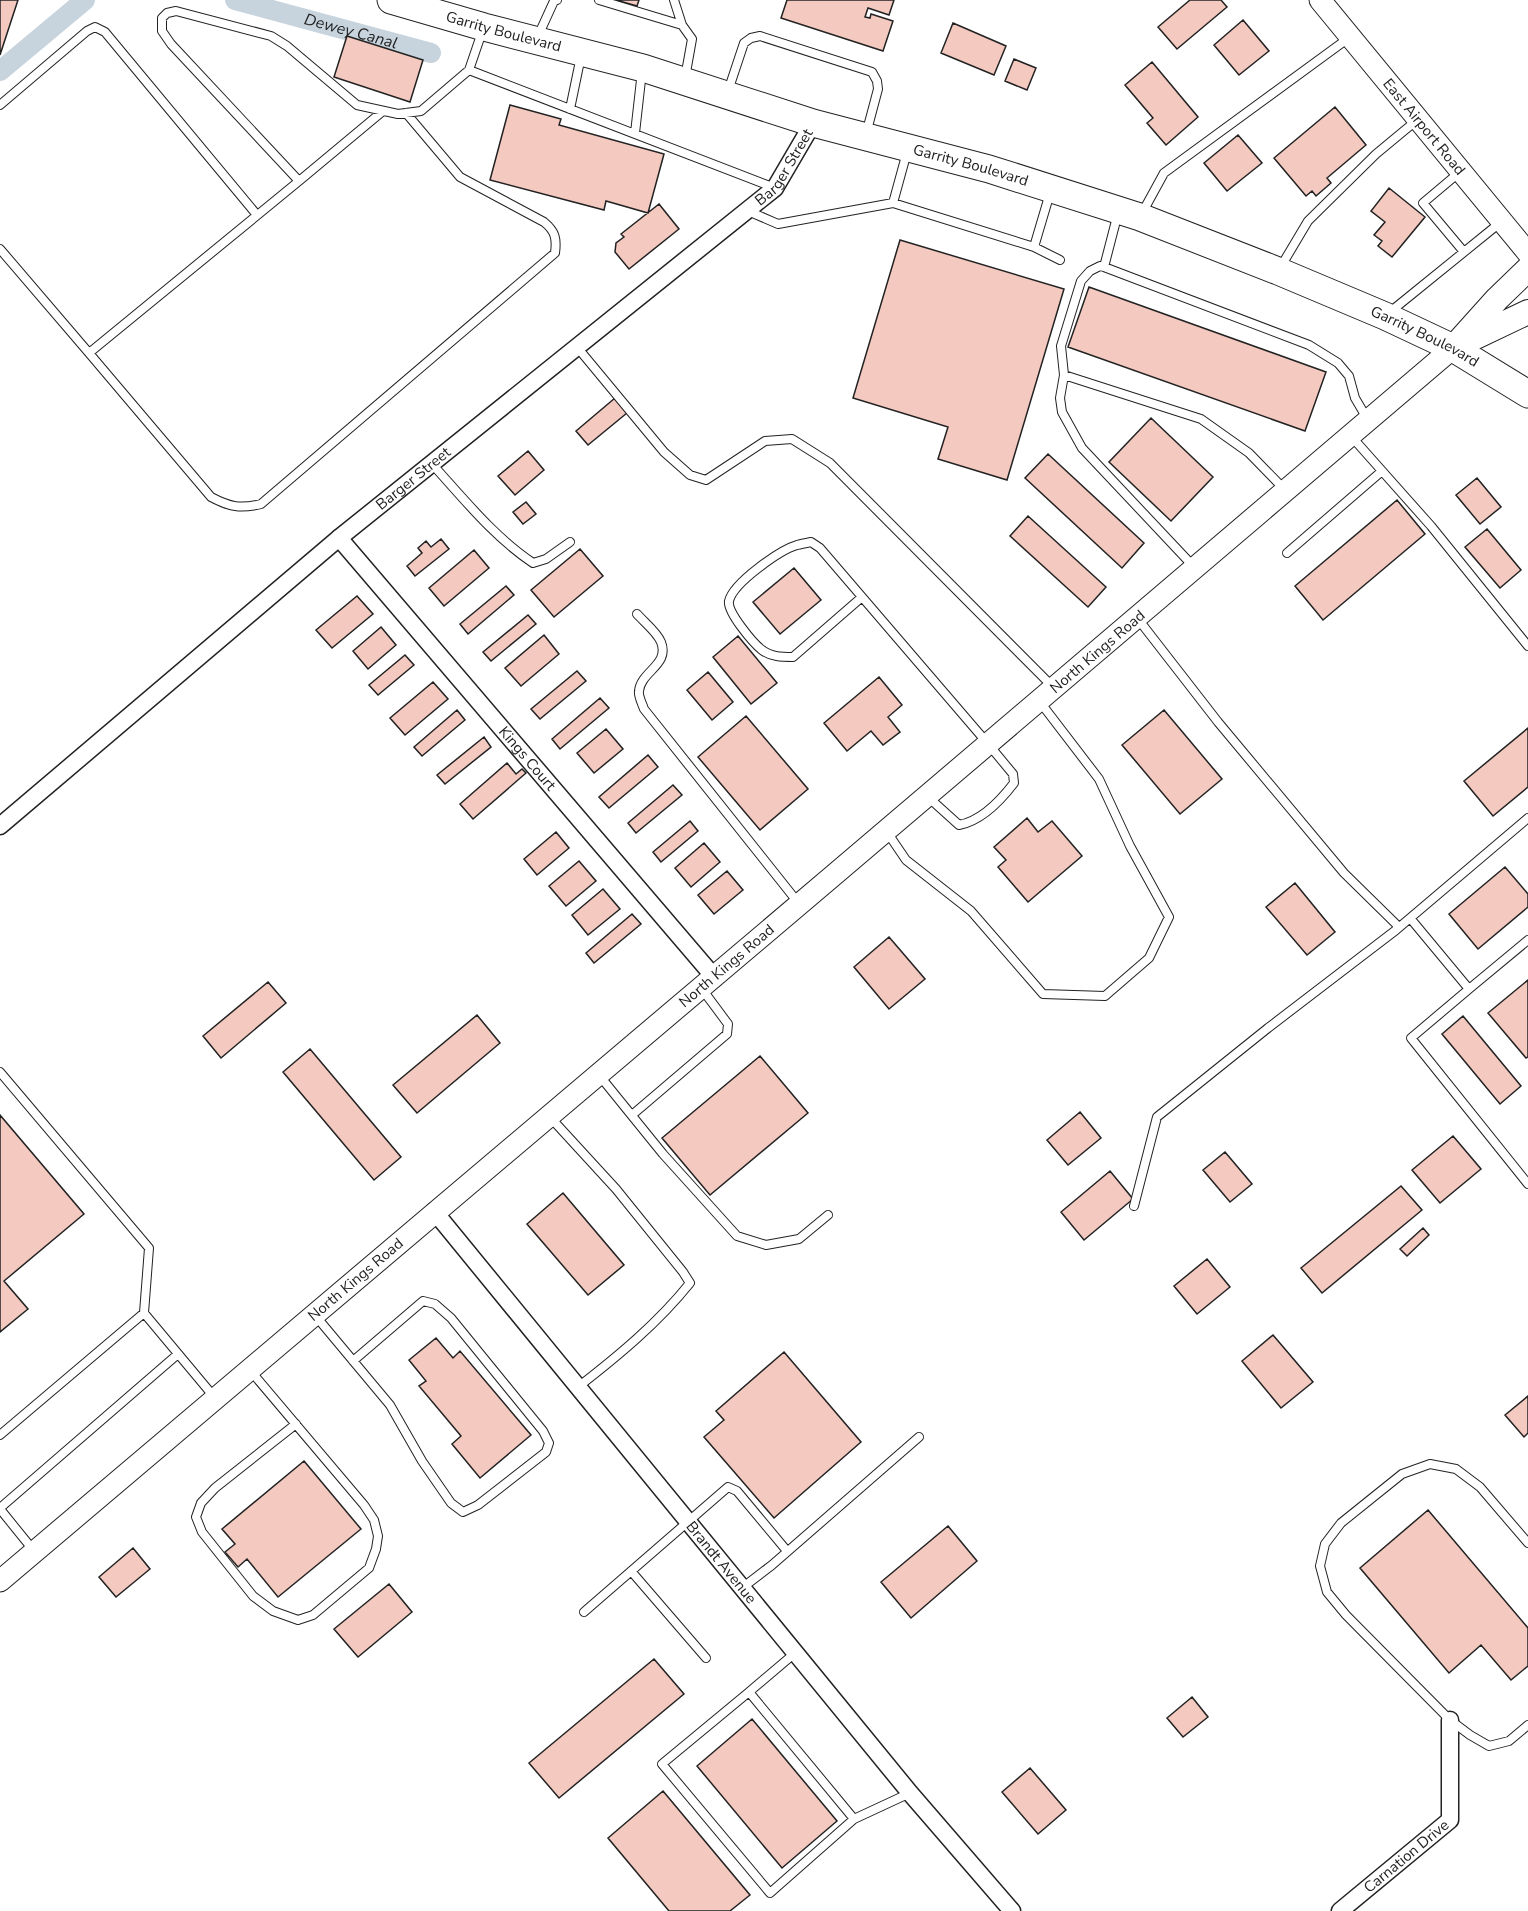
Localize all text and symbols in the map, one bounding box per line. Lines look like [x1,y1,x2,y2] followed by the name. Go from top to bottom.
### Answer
[444,6,564,57] street label: Garrity Boulevard
[302,8,400,55] water label: Dewey Canal
[1378,74,1470,179] street label: East Airport Road
[751,124,818,210] street label: Barger Street
[911,140,1031,191] street label: Garrity Boulevard
[1368,301,1483,372] street label: Garrity Boulevard
[372,442,455,515] street label: Barger Street
[1046,606,1149,698] street label: North Kings Road
[494,722,561,795] street label: Kings Court
[675,920,778,1012] street label: North Kings Road
[303,1233,407,1326] street label: North Kings Road
[682,1517,761,1608] street label: Brandt Avenue
[1360,1815,1453,1897] street label: Carnation Drive

